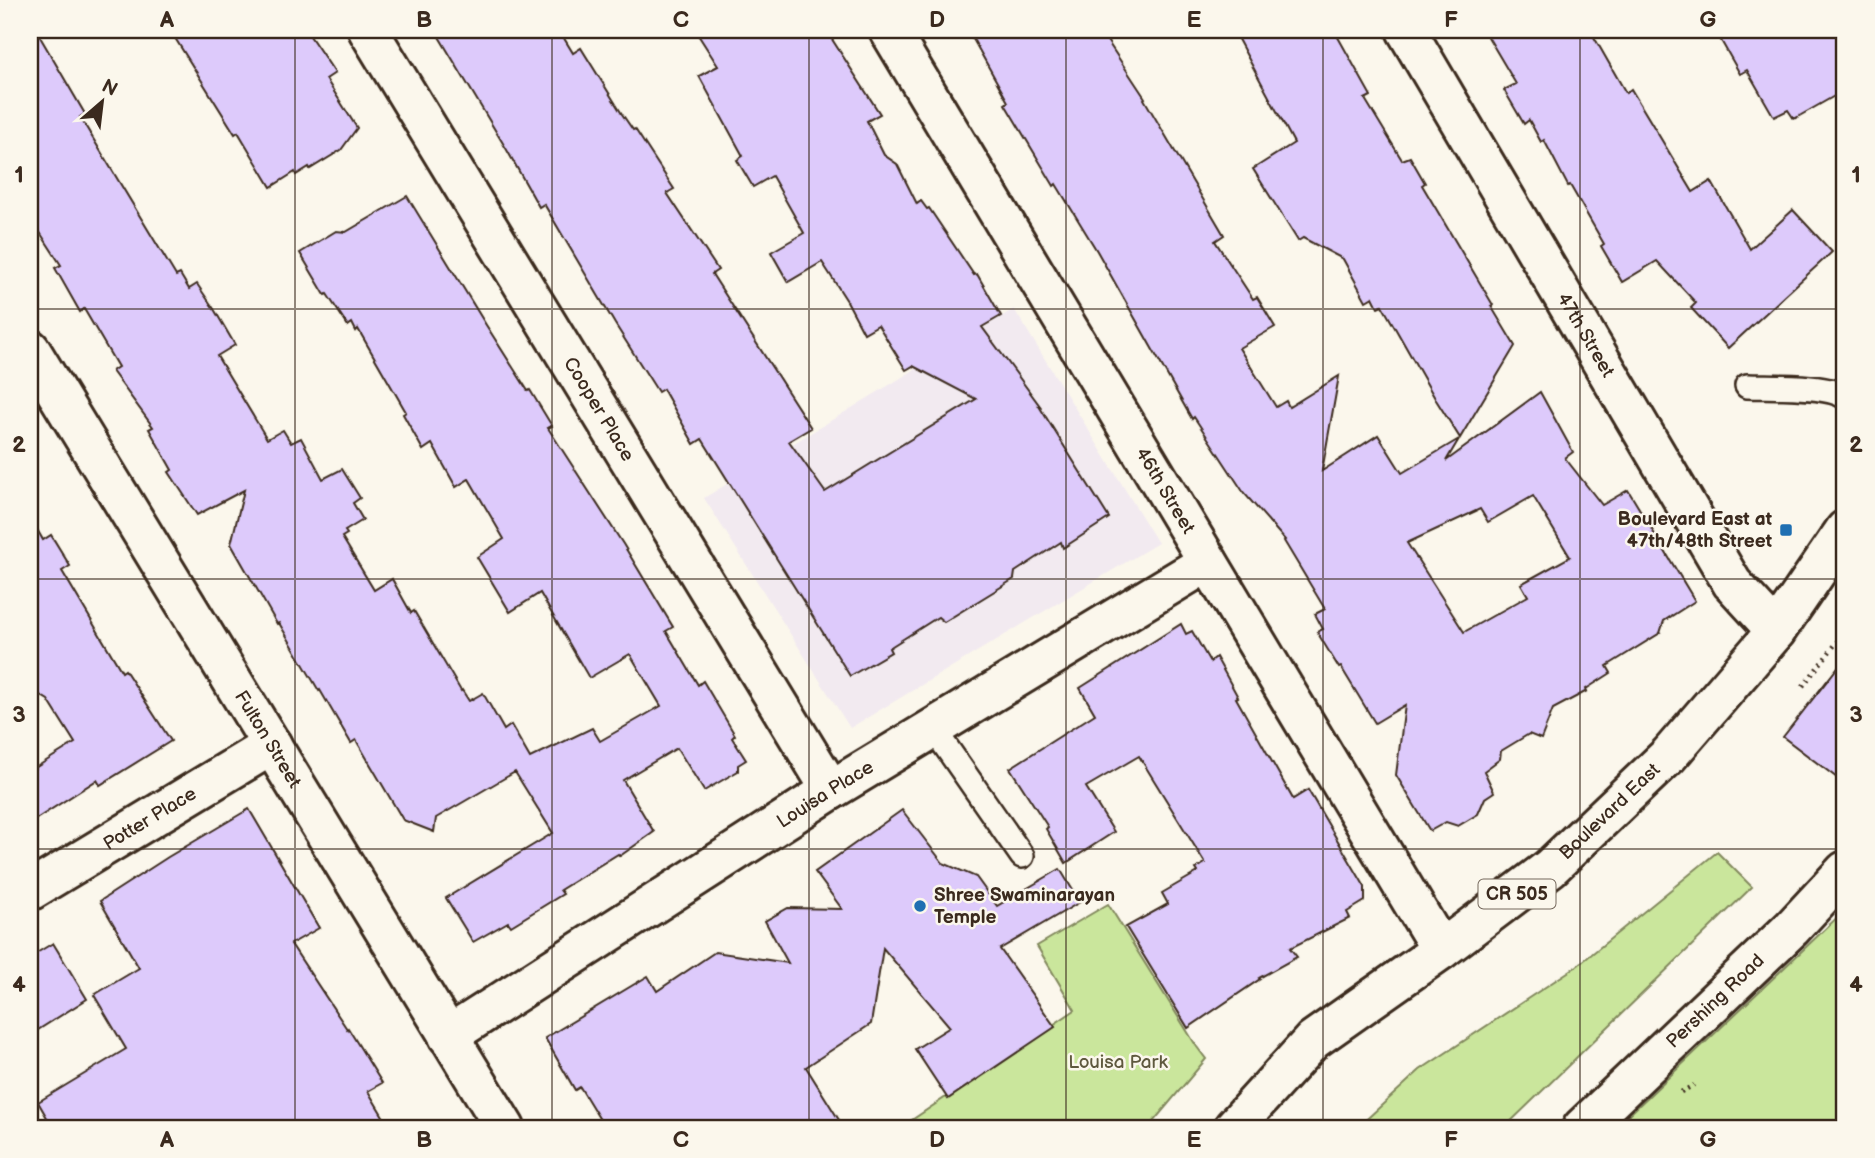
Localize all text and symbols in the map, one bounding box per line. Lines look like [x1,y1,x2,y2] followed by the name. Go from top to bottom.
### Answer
[159,6,175,34] text: A
[416,6,432,34] text: B
[673,6,689,34] text: C
[929,6,945,34] text: D
[1187,6,1202,34] text: E
[1444,6,1458,34] text: F
[1700,6,1717,34] text: G
[66,66,136,136] north arrow
[98,75,121,102] text: N
[14,161,24,189] text: 1
[1851,161,1861,189] text: 1
[1552,288,1620,382] street label: 47th Street
[559,353,639,465] street label: Cooper Place
[12,431,26,459] text: 2
[1849,431,1863,459] text: 2
[1131,443,1200,538] street label: 46th Street
[1618,508,1773,553] place label: Boulevard East at 47th/48th Street
[1778,522,1794,538] marker: Boulevard East at 47th/48th Street
[230,686,306,792] street label: Fulton Street
[12,701,26,729] text: 3
[1849,701,1863,729] text: 3
[773,756,878,833] street label: Louisa Place
[1554,758,1665,865] street label: Boulevard East
[99,782,201,855] street label: Potter Place
[1478,880,1556,908] road number: CR 505
[934,884,1115,929] place label: Shree Swaminarayan Temple
[912,898,928,914] marker: Shree Swaminarayan Temple
[1662,949,1769,1053] street label: Pershing Road
[12,971,26,999] text: 4
[1849,971,1863,999] text: 4
[1068,1051,1168,1074] park label: Louisa Park
[159,1126,175,1154] text: A
[416,1126,432,1154] text: B
[673,1126,689,1154] text: C
[929,1126,945,1154] text: D
[1187,1126,1202,1154] text: E
[1444,1126,1458,1154] text: F
[1700,1126,1717,1154] text: G

